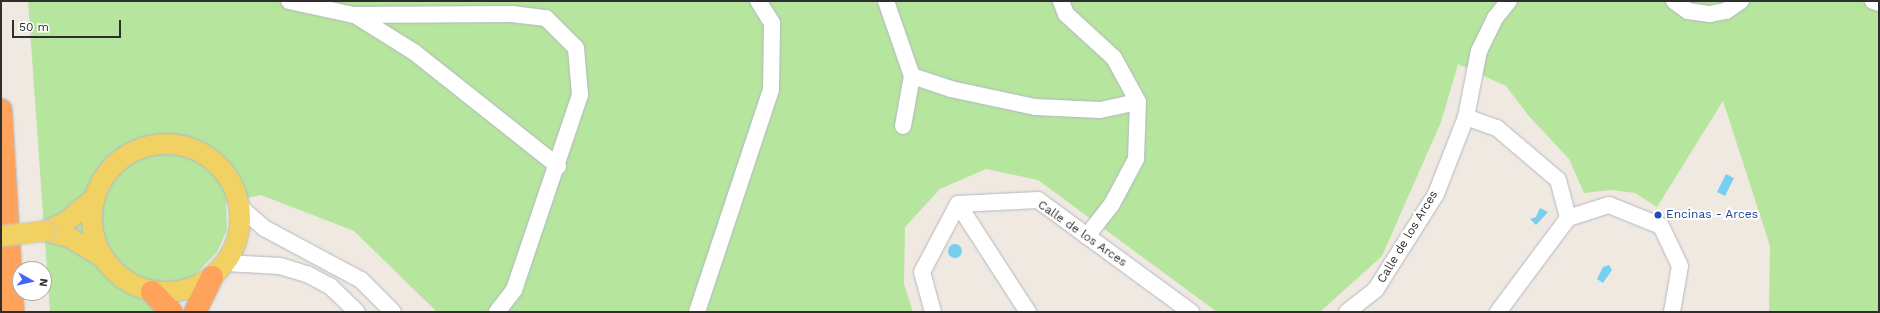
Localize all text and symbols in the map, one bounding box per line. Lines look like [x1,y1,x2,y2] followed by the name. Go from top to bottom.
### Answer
[14,12,123,38] scale bar
[19,20,49,34] text: 50 m
[1375,188,1441,286] street label: Calle de los Arces
[1035,198,1129,270] street label: Calle de los Arces
[1666,208,1758,222] place label: Encinas - Arces
[1653,210,1663,220] marker: Encinas - Arces
[12,261,52,301] north arrow
[36,278,50,288] text: N

